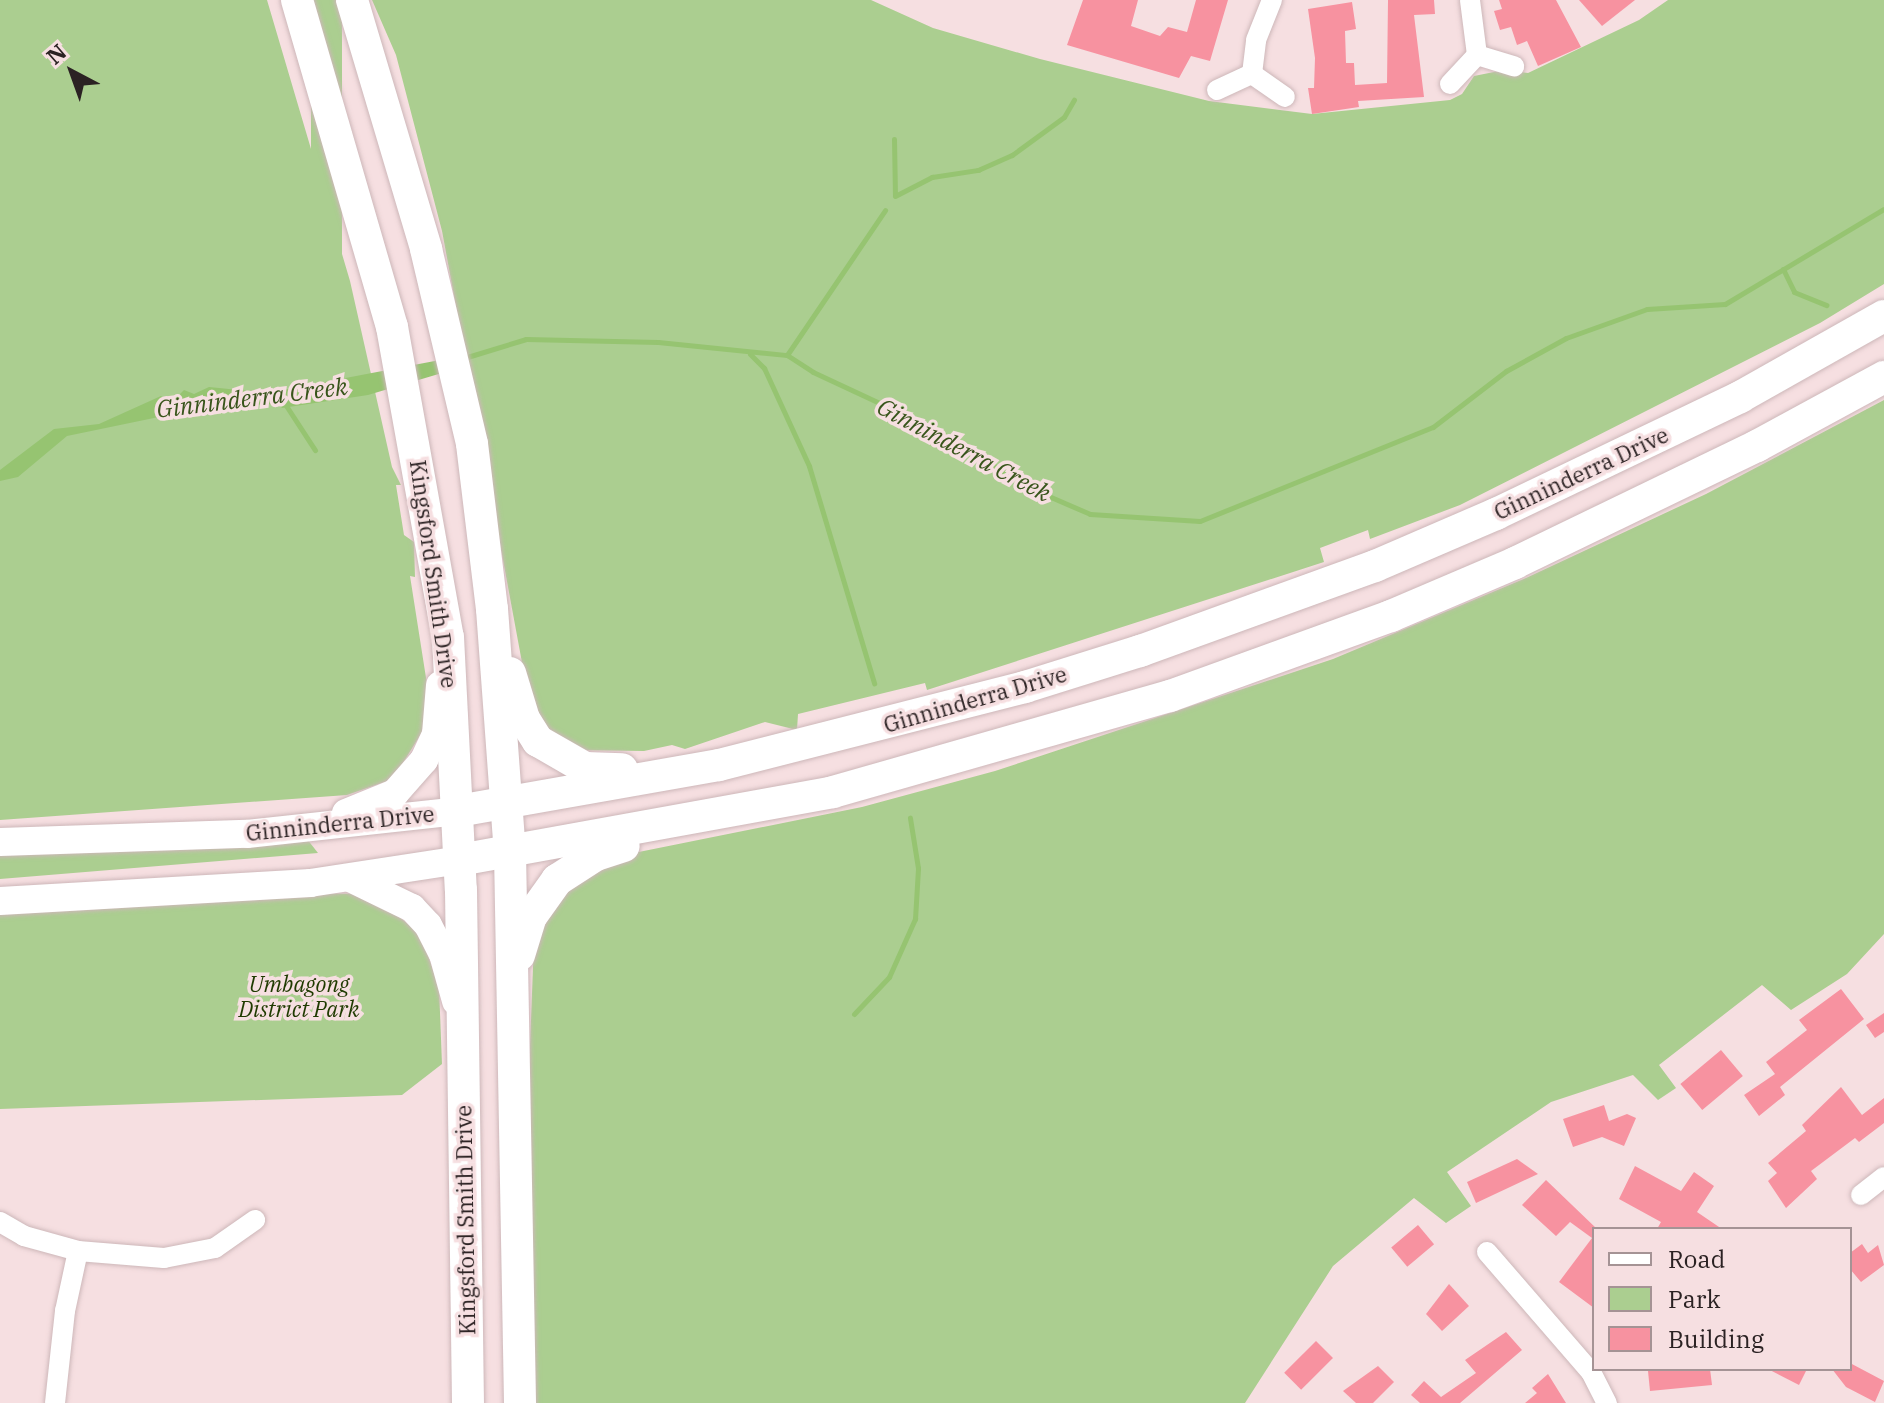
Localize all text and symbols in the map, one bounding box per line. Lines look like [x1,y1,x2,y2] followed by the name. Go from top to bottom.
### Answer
[32,32,112,112] north arrow
[40,37,72,70] text: N
[155,372,349,424] water label: Ginninderra Creek
[872,392,1056,508] water label: Ginninderra Creek
[1490,421,1672,525] street label: Ginninderra Drive
[405,458,463,690] street label: Kingsford Smith Drive
[880,660,1070,738] street label: Ginninderra Drive
[245,800,435,846] street label: Ginninderra Drive
[239,970,359,1022] park label: Umbagong District Park
[450,1105,480,1335] street label: Kingsford Smith Drive
[1592,1227,1852,1371] legend
[1668,1243,1725,1275] text: Road
[1668,1283,1720,1315] text: Park
[1668,1323,1764,1355] text: Building

